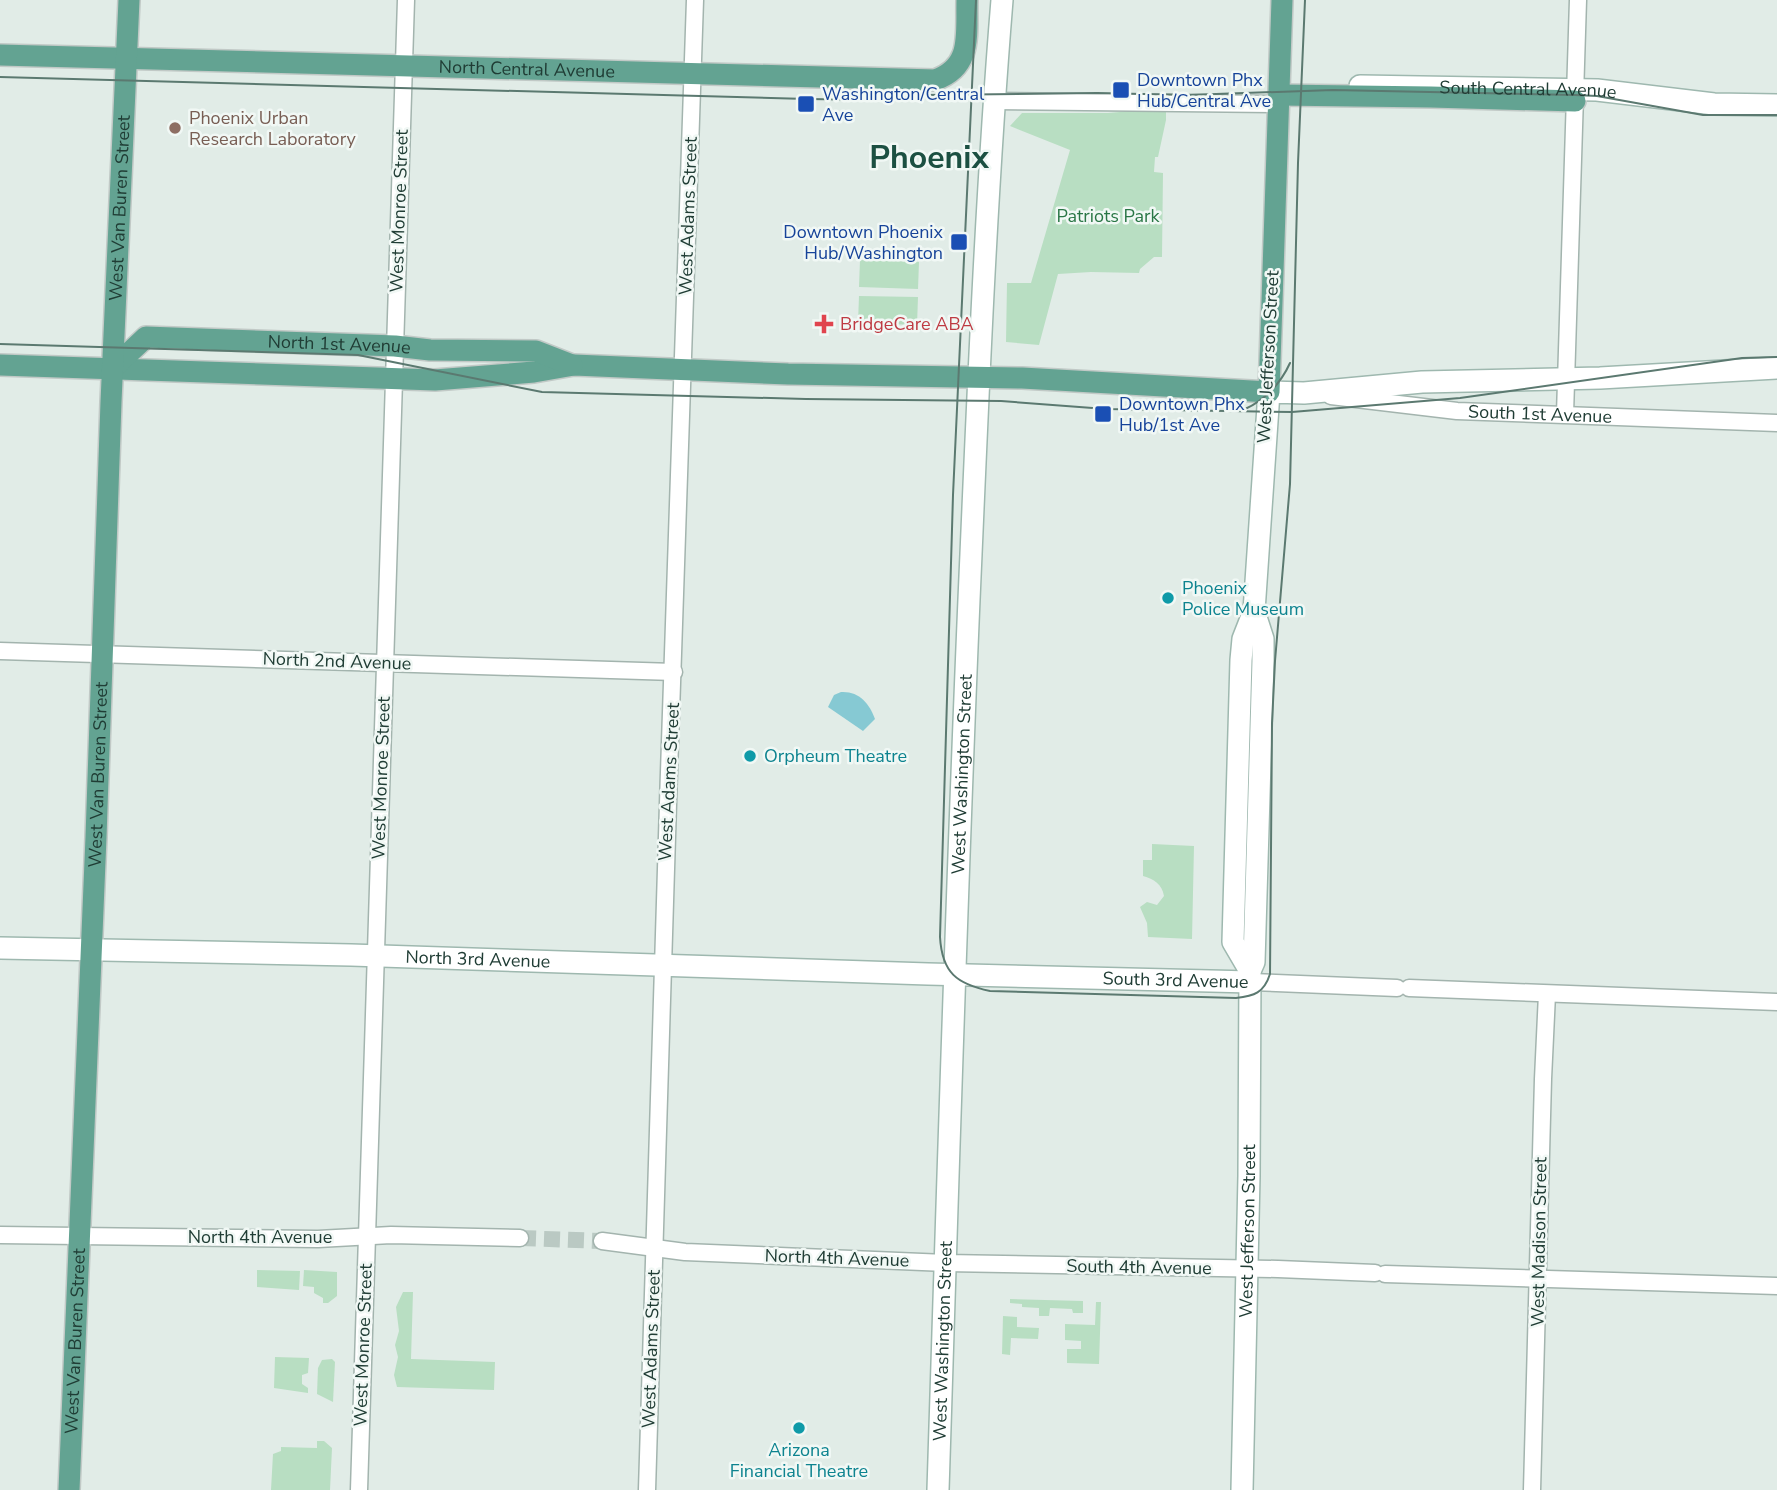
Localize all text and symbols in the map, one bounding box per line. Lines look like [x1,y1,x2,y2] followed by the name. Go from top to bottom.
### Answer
[438,55,615,83] street label: North Central Avenue
[1137,68,1271,113] place label: Downtown Phx Hub/Central Ave
[1439,75,1618,104] street label: South Central Avenue
[1111,80,1131,100] marker: Downtown Phx Hub/Central Ave
[822,82,985,127] place label: Washington/Central Ave
[796,94,816,114] marker: Washington/Central Ave
[189,106,357,151] place label: Phoenix Urban Research Laboratory
[104,114,136,301] street label: West Van Buren Street
[167,120,183,136] marker: Phoenix Urban Research Laboratory
[384,128,414,293] street label: West Monroe Street
[673,136,703,296] street label: West Adams Street
[869,136,989,179] district label: Phoenix
[1057,204,1160,228] park label: Patriots Park
[783,220,944,265] place label: Downtown Phoenix Hub/Washington
[949,232,969,252] marker: Downtown Phoenix Hub/Washington
[1251,269,1285,444] street label: West Jefferson Street
[840,312,974,336] place label: BridgeCare ABA
[814,314,834,334] marker: BridgeCare ABA
[267,329,412,360] street label: North 1st Avenue
[1119,392,1245,437] place label: Downtown Phx Hub/1st Ave
[1468,399,1612,429] street label: South 1st Avenue
[1093,404,1113,424] marker: Downtown Phx Hub/1st Ave
[1182,576,1304,621] place label: Phoenix Police Museum
[1160,590,1176,606] marker: Phoenix Police Museum
[262,646,412,676] street label: North 2nd Avenue
[946,673,978,875] street label: West Washington Street
[83,681,113,868] street label: West Van Buren Street
[366,695,396,860] street label: West Monroe Street
[653,701,685,862] street label: West Adams Street
[764,744,907,768] place label: Orpheum Theatre
[742,748,758,764] marker: Orpheum Theatre
[405,945,551,974] street label: North 3rd Avenue
[1102,966,1249,994] street label: South 3rd Avenue
[1234,1144,1261,1318] street label: West Jefferson Street
[1526,1156,1552,1327] street label: West Madison Street
[188,1225,332,1249] street label: North 4th Avenue
[928,1240,958,1442] street label: West Washington Street
[764,1243,910,1273] street label: North 4th Avenue
[59,1247,91,1435] street label: West Van Buren Street
[1066,1254,1212,1280] street label: South 4th Avenue
[348,1262,378,1427] street label: West Monroe Street
[636,1269,666,1429] street label: West Adams Street
[791,1420,807,1436] marker: Arizona Financial Theatre
[730,1438,868,1483] place label: Arizona Financial Theatre

